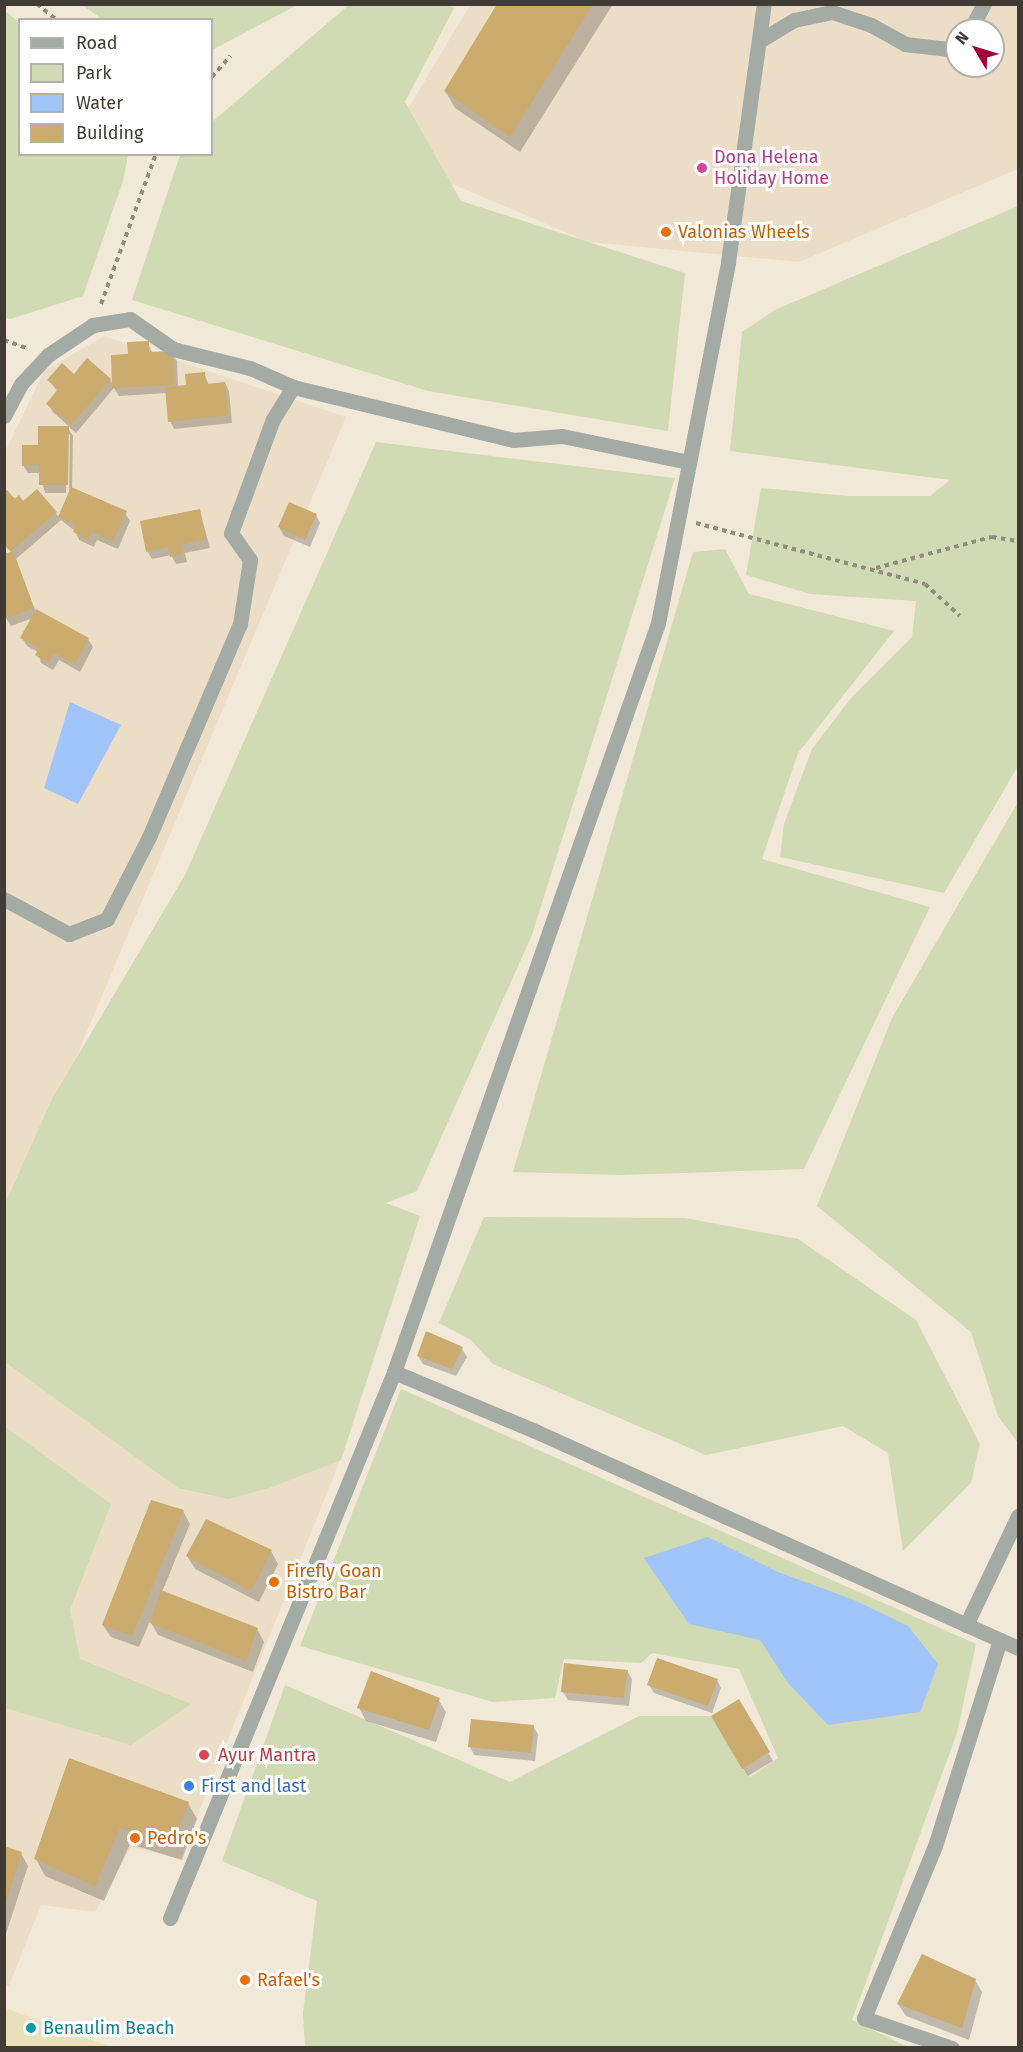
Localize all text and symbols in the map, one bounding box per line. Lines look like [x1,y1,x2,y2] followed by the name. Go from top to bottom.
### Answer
[18,18,213,156] legend
[945,18,1005,78] north arrow
[951,28,973,48] text: N
[76,32,118,54] text: Road
[76,62,111,84] text: Park
[76,92,123,114] text: Water
[76,122,143,144] text: Building
[714,147,829,190] place label: Dona Helena Holiday Home
[695,161,709,175] marker: Dona Helena Holiday Home
[678,221,810,243] place label: Valonias Wheels
[659,225,673,239] marker: Valonias Wheels
[286,1561,382,1604] place label: Firefly Goan Bistro Bar
[267,1575,281,1589] marker: Firefly Goan Bistro Bar
[218,1744,316,1766] place label: Ayur Mantra
[195,1746,213,1764] marker: Ayur Mantra
[201,1775,306,1797] place label: First and last
[182,1779,196,1793] marker: First and last
[147,1827,206,1849] place label: Pedro's
[128,1831,142,1845] marker: Pedro's
[257,1969,320,1991] place label: Rafael's
[238,1973,252,1987] marker: Rafael's
[43,2017,175,2039] place label: Benaulim Beach
[24,2021,38,2035] marker: Benaulim Beach

